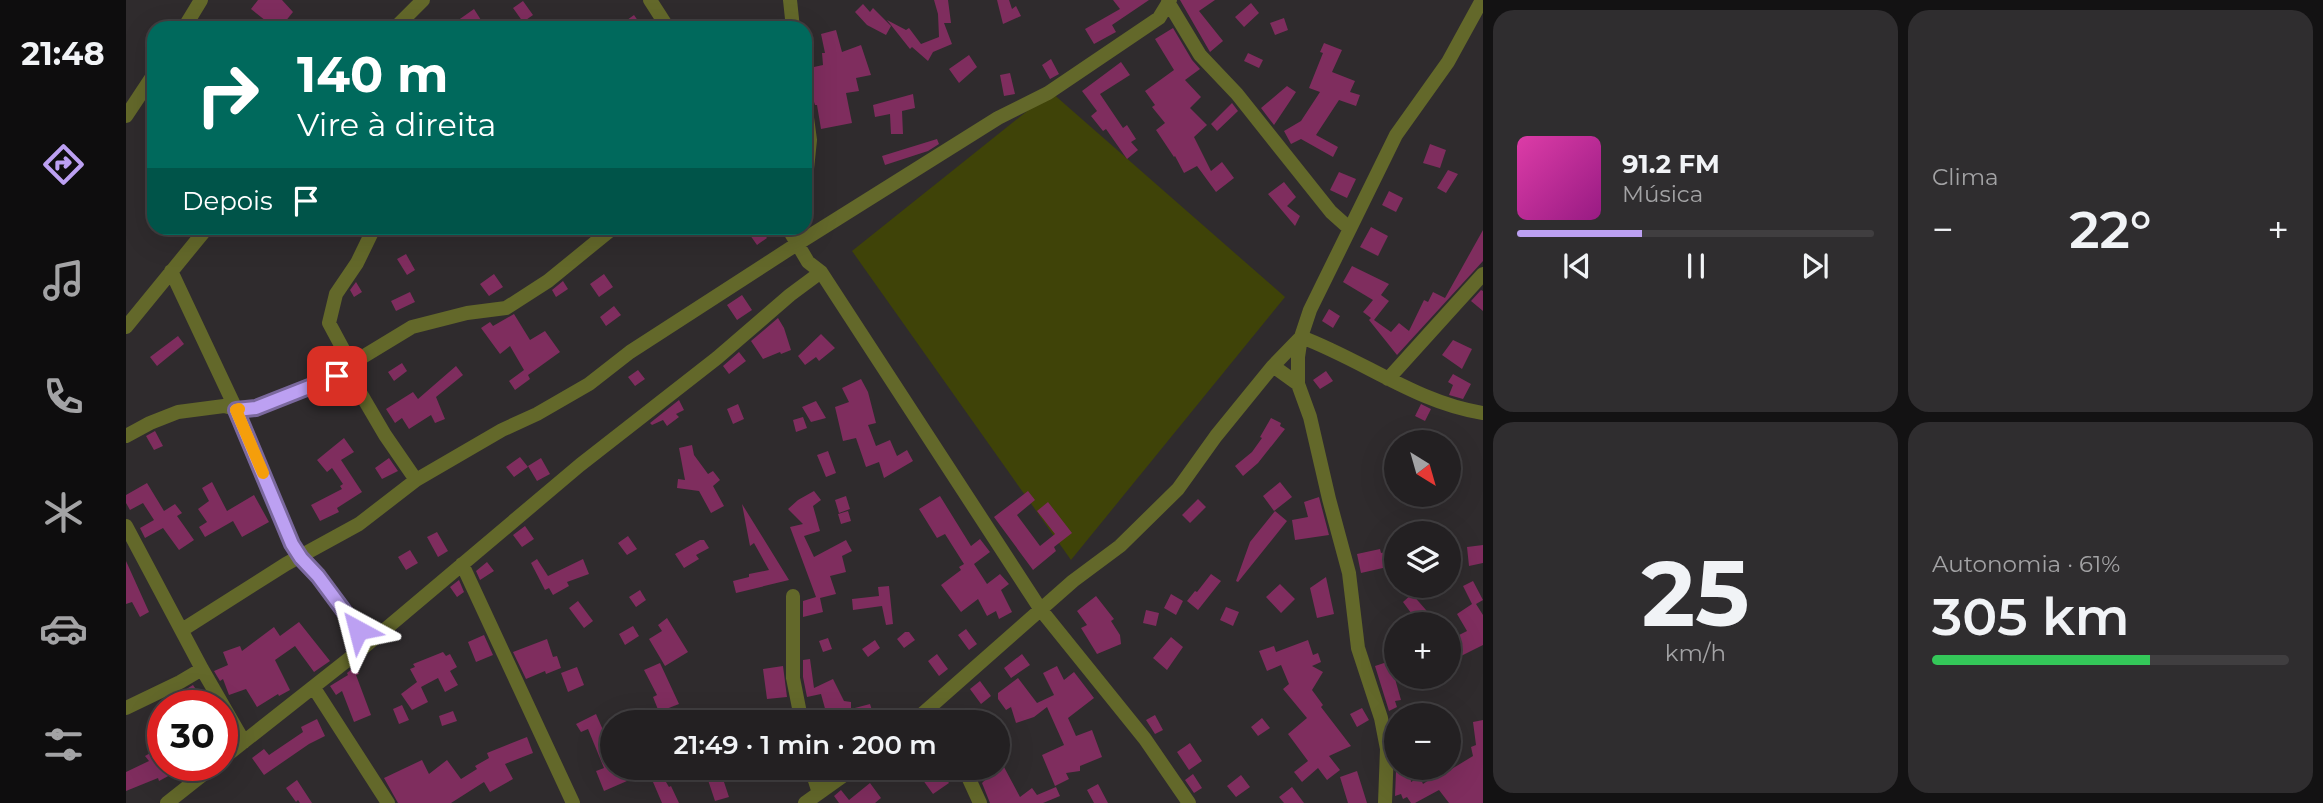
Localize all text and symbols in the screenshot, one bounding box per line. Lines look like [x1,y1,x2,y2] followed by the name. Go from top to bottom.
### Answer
[21,34,105,73] text: 21:48
[297,45,449,104] text: 140 m
[182,49,273,140] icon: right
[297,105,496,144] text: Vire à direita
[39,140,88,189] icon: directions
[1622,148,1720,180] text: 91.2 FM
[1932,163,1999,191] text: Clima
[1622,180,1703,208] text: Música
[287,182,325,220] icon: arrive
[182,185,273,217] text: Depois
[2069,198,2152,261] text: 22°
[1932,206,1954,253] text: −
[2267,206,2289,253] text: +
[1558,247,1596,285] icon: previous
[1677,247,1715,285] icon: pause
[1796,247,1834,285] icon: next
[39,256,88,305] icon: music
[307,346,367,406] pin
[318,357,356,395] icon: arrive
[39,372,88,421] icon: phone
[1384,430,1461,508] north arrow
[1384,430,1461,780] map controls
[39,488,88,537] icon: climate
[1384,521,1461,598] button: layers
[1642,538,1749,649] text: 25
[1932,550,2120,578] text: Autonomia · 61%
[1932,585,2130,648] text: 305 km
[321,593,395,667] position arrow
[39,604,88,653] icon: car
[1384,612,1461,689] button: +
[1665,639,1726,667] text: km/h
[147,690,238,781] speed limit sign: 30
[1384,703,1461,780] button: −
[39,720,88,769] icon: filters
[673,729,937,761] text: 21:49 · 1 min · 200 m

